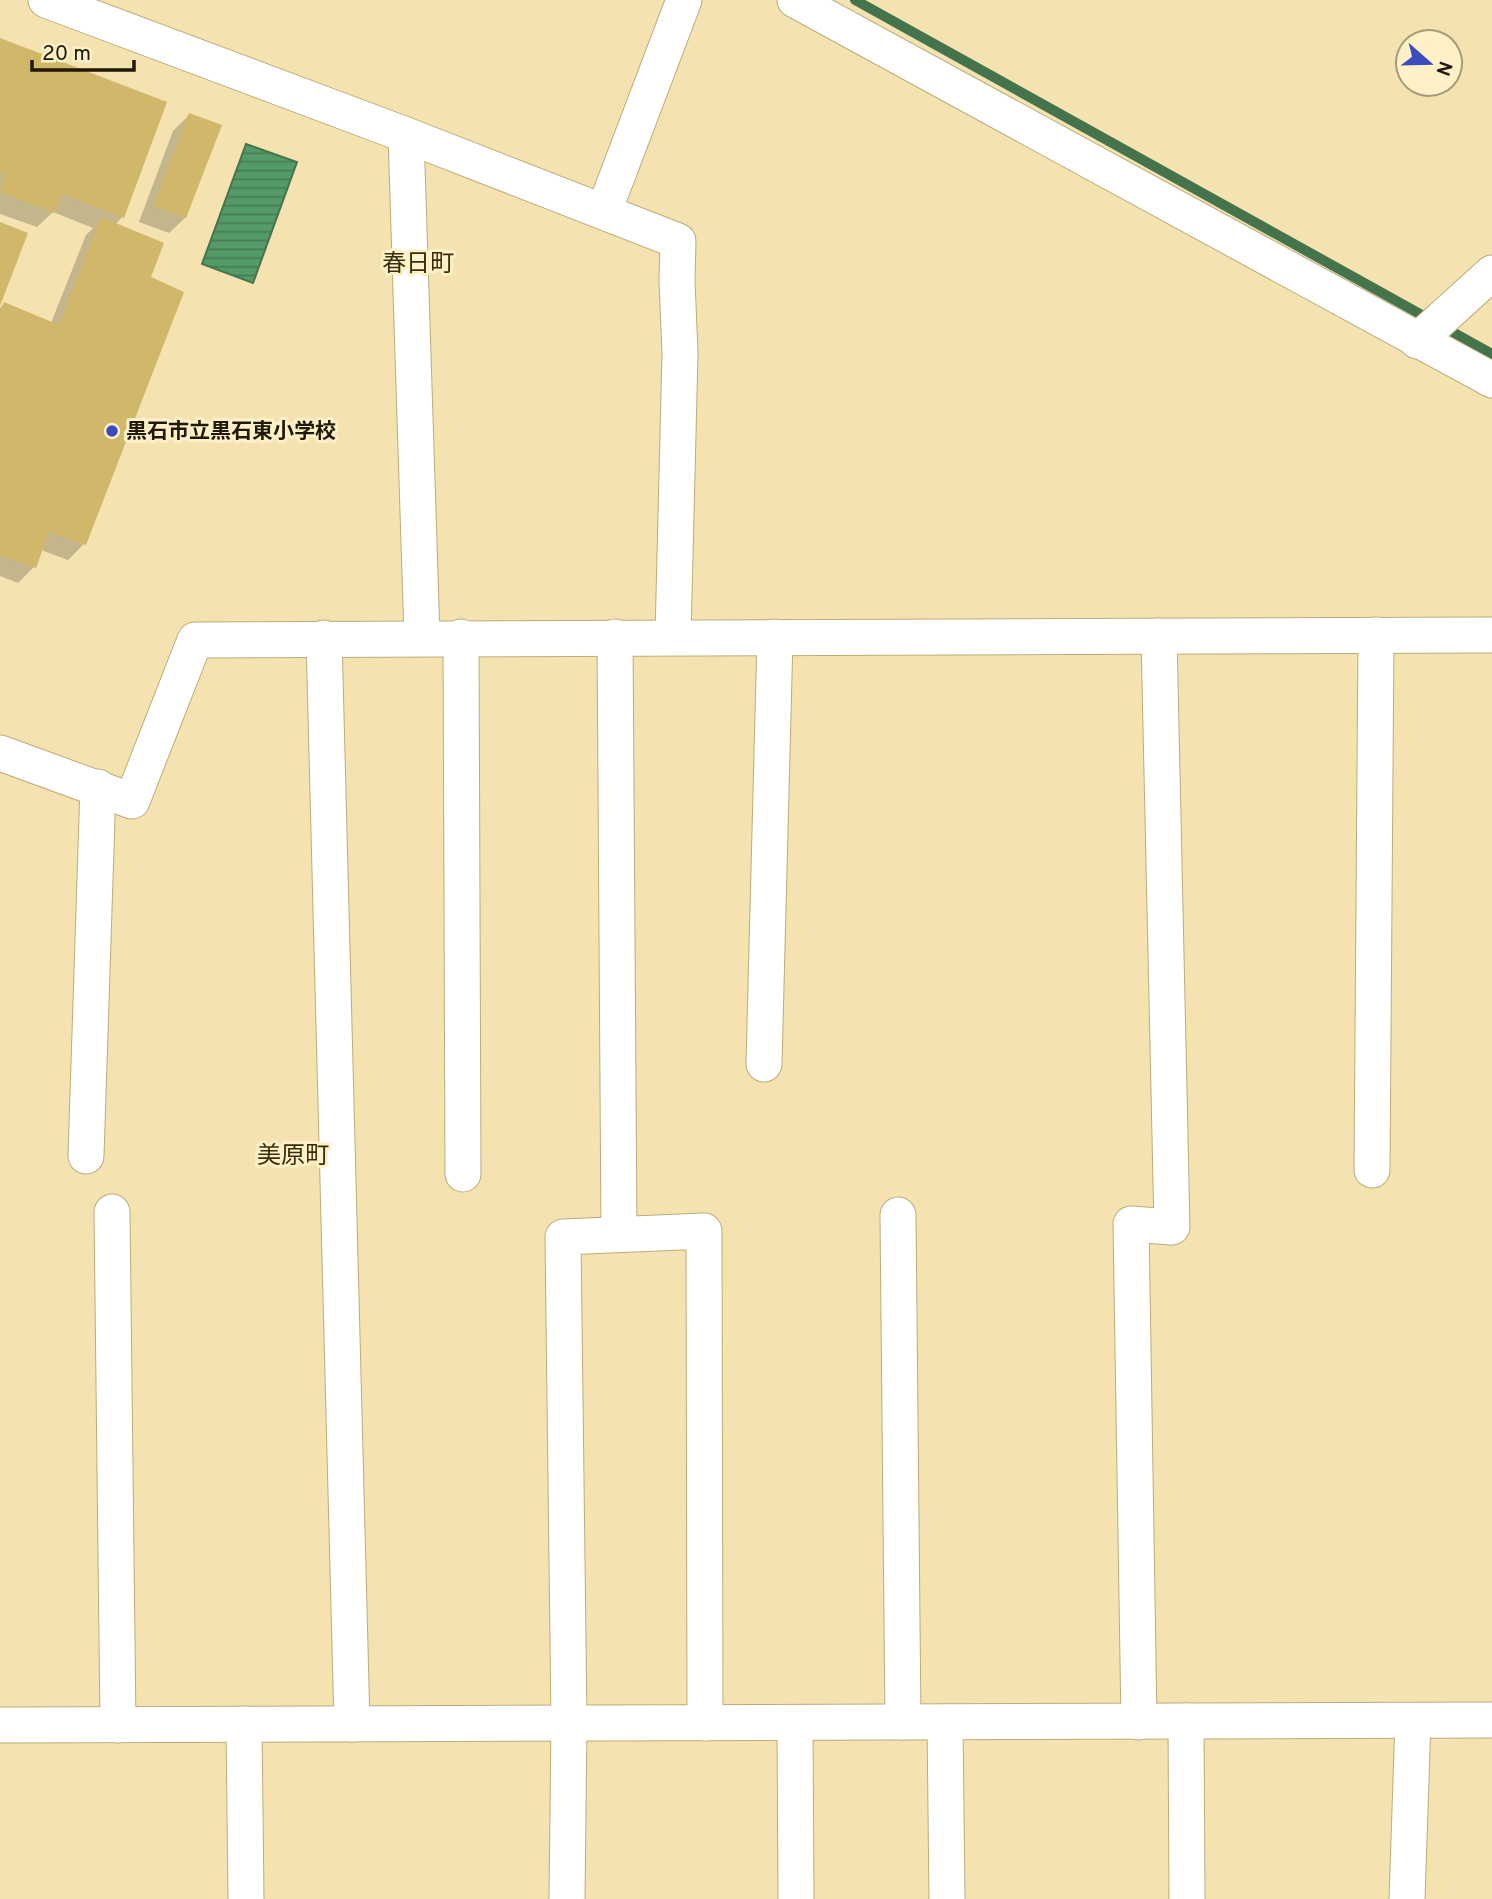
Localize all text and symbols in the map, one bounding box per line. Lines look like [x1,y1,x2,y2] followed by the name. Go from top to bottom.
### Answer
[32,28,133,72] scale bar
[1394,28,1464,98] north arrow
[42,41,91,68] text: 20 m
[1429,58,1457,79] text: N
[382,250,454,280] district label: 春日町
[126,419,336,446] place label: 黒石市立黒石東小学校
[104,423,120,439] marker: 黒石市立黒石東小学校
[257,1142,329,1172] district label: 美原町

